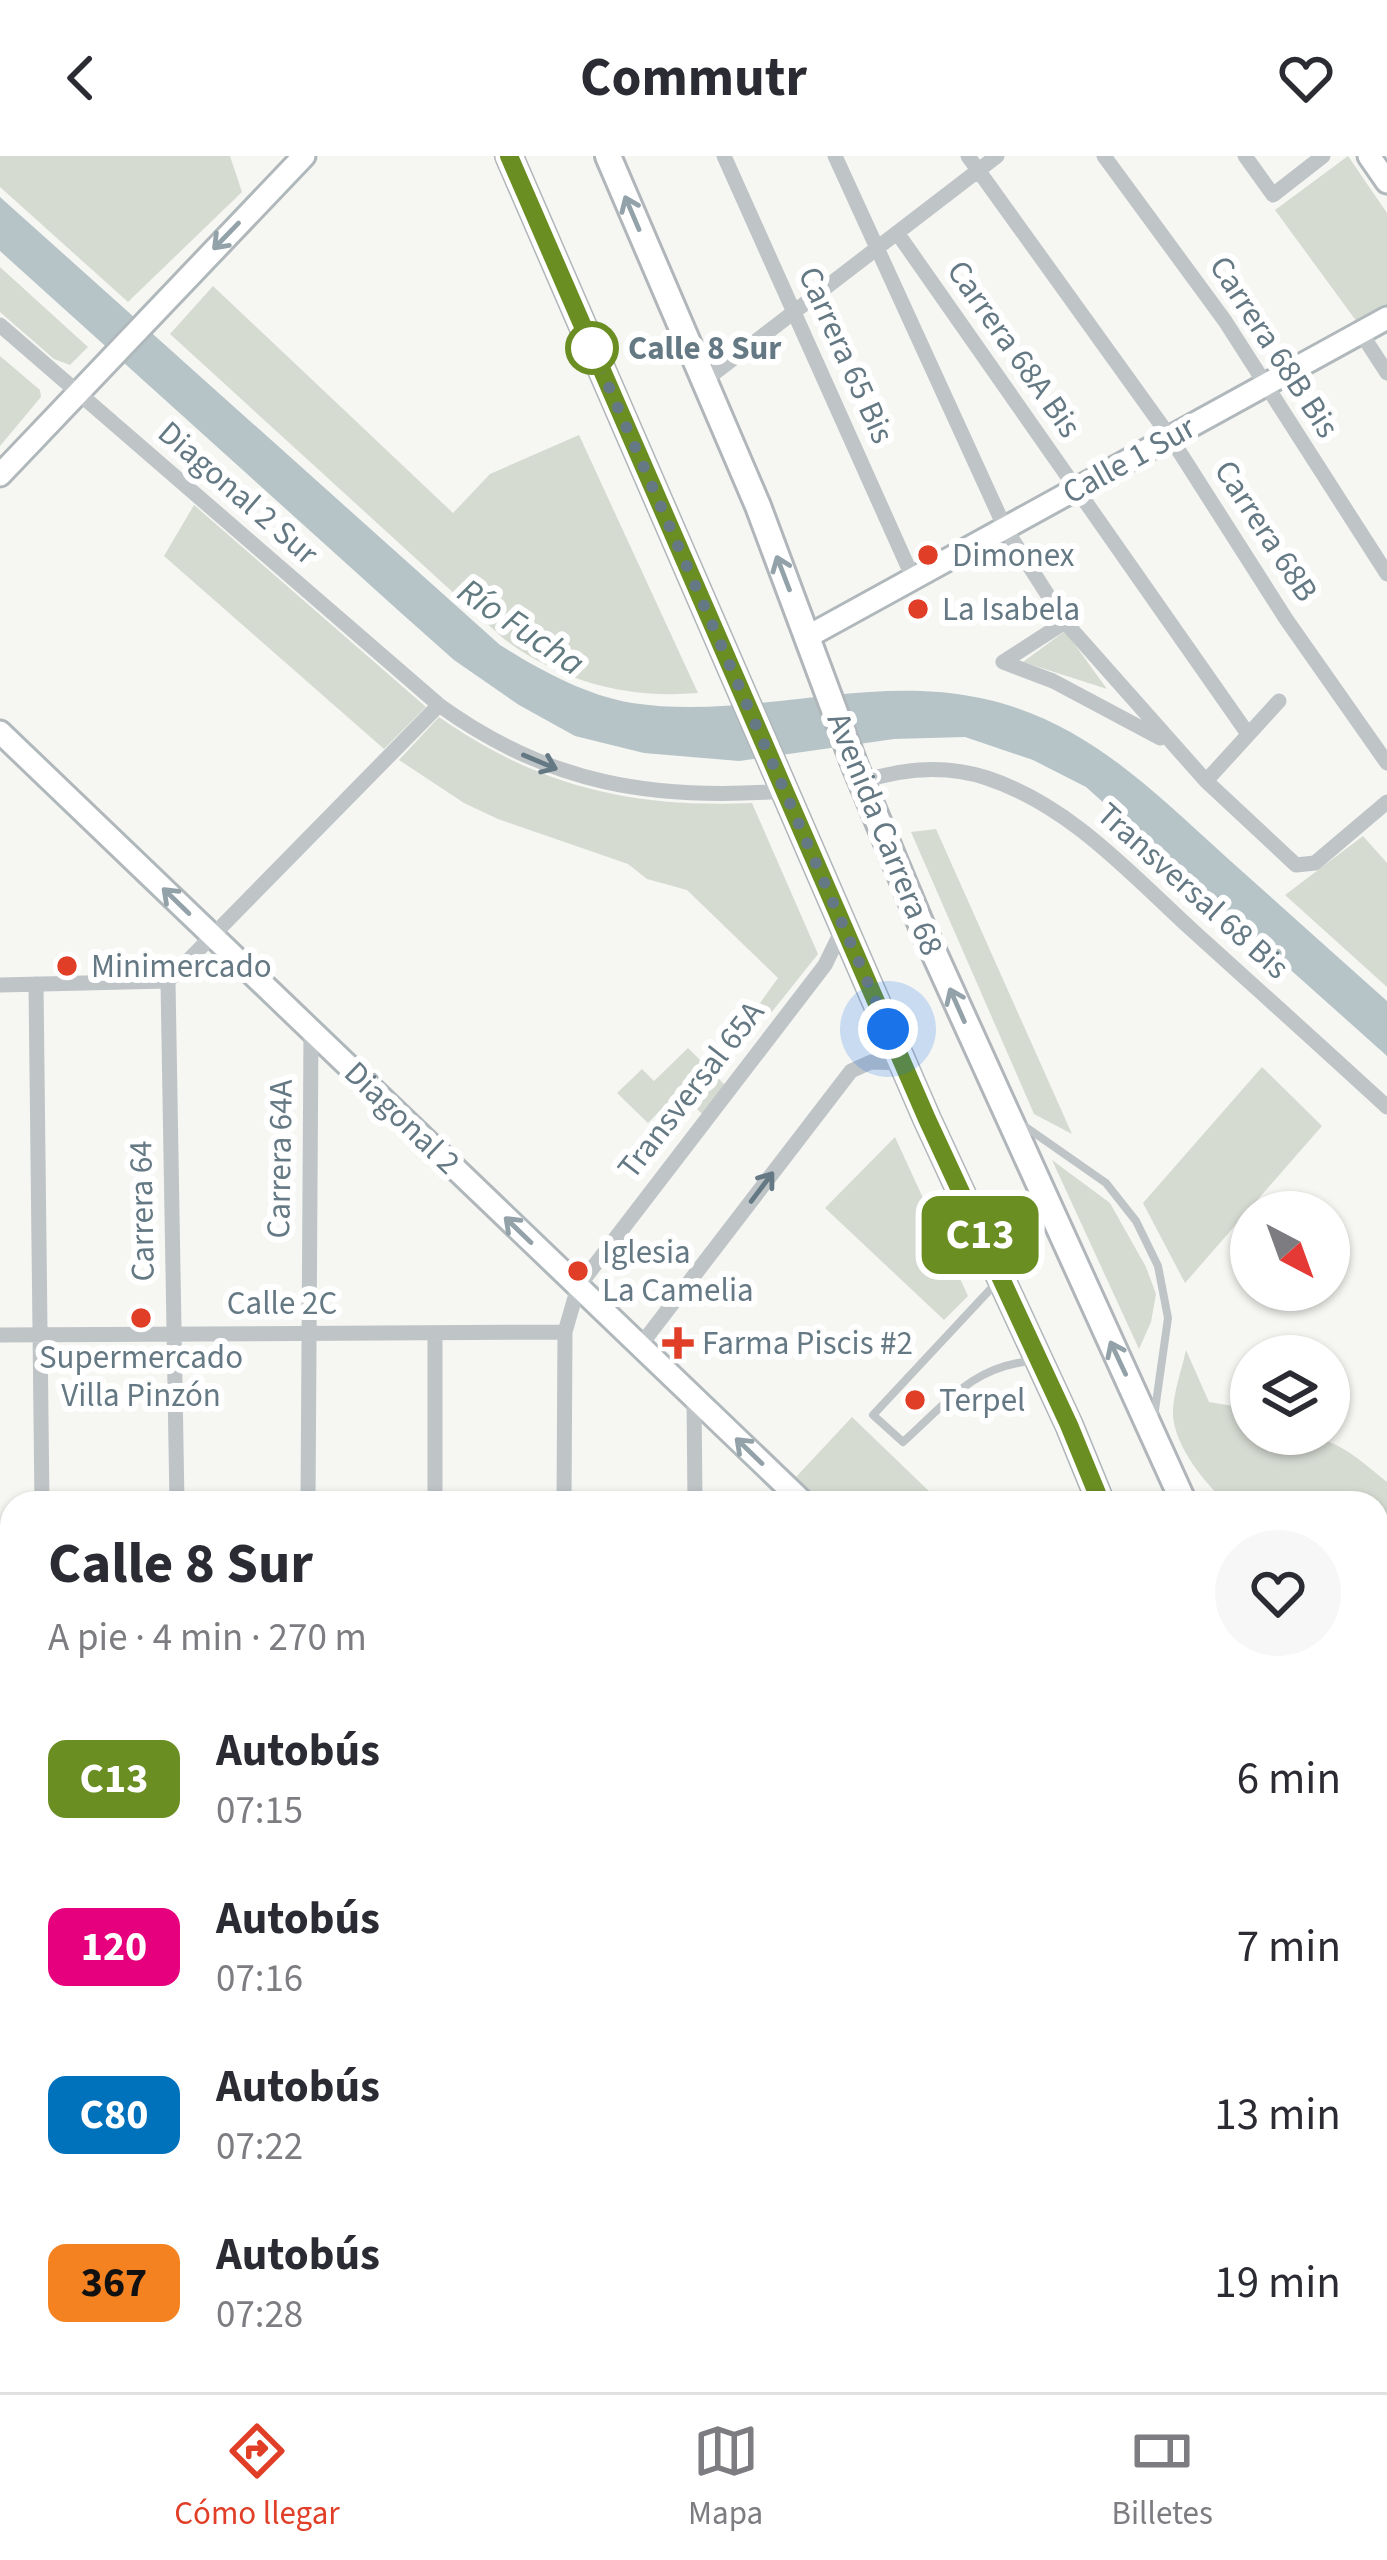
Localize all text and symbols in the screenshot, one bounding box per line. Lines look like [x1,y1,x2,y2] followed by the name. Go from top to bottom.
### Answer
[580,40,807,117] text: Commutr
[48,45,114,111] icon: back
[1273,45,1339,111] icon: heart
[620,196,641,233] one-way arrow
[213,221,241,250] one-way arrow
[1198,247,1350,447] street label: Carrera 68B Bis
[935,251,1093,447] street label: Carrera 68A Bis
[786,259,906,451] street label: Carrera 65 Bis
[567,323,617,373] marker: Calle 8 Sur
[628,325,782,372] place label: Calle 8 Sur
[1054,404,1204,516] street label: Calle 1 Sur
[148,410,329,576] street label: Diagonal 2 Sur
[1203,451,1329,611] street label: Carrera 68B
[952,532,1075,579] place label: Dimonex
[915,542,941,568] marker: Dimonex
[771,555,792,592] one-way arrow
[447,566,595,688] water label: Río Fucha
[942,586,1080,633] place label: La Isabela
[905,596,931,622] marker: La Isabela
[815,706,955,962] street label: Avenida Carrera 68
[521,753,557,775] one-way arrow
[1086,792,1300,990] street label: Transversal 68 Bis
[162,888,191,916] one-way arrow
[91,943,272,990] place label: Minimercado
[54,953,80,979] marker: Minimercado
[944,988,966,1024] one-way arrow
[606,991,776,1189] street label: Transversal 65A
[858,999,918,1059] your location
[333,1051,471,1185] street label: Diagonal 2
[255,1079,305,1239] street label: Carrera 64A
[117,1140,167,1282] street label: Carrera 64
[748,1171,775,1203] one-way arrow
[1230,1191,1350,1311] north arrow
[1230,1191,1350,1455] map controls
[911,1196,1049,1274] line badge: C13
[946,1205,1014,1265] text: C13
[504,1216,533,1244] one-way arrow
[602,1229,754,1314] place label: Iglesia La Camelia
[565,1258,591,1284] marker: Iglesia La Camelia
[227,1280,337,1327] street label: Calle 2C
[128,1305,154,1331] marker: Supermercado Villa Pinzón
[702,1320,913,1367] place label: Farma Piscis #2
[665,1330,691,1356] marker: Farma Piscis #2
[39,1334,243,1419] place label: Supermercado Villa Pinzón
[1230,1335,1350,1455] button: layers
[1106,1341,1128,1377] one-way arrow
[939,1377,1025,1424] place label: Terpel
[902,1387,928,1413] marker: Terpel
[734,1437,764,1465] one-way arrow
[48,1524,313,1605] text: Calle 8 Sur
[1215,1530,1341,1656] button: heart
[48,1610,367,1666] text: A pie · 4 min · 270 m
[216,1719,380,1783] text: Autobús
[1237,1747,1341,1811] text: 6 min
[80,1749,148,1809] text: C13
[216,1783,303,1839] text: 07:15
[216,1887,380,1951] text: Autobús
[1237,1915,1341,1979] text: 7 min
[81,1917,147,1977] text: 120
[216,1951,303,2007] text: 07:16
[216,2055,380,2119] text: Autobús
[1214,2083,1341,2147] text: 13 min
[80,2085,148,2145] text: C80
[216,2119,303,2175] text: 07:22
[216,2223,380,2287] text: Autobús
[1214,2251,1341,2315] text: 19 min
[81,2253,147,2313] text: 367
[216,2287,303,2343] text: 07:28
[174,2418,340,2537] tab: Cómo llegar
[688,2418,763,2537] tab: Mapa
[1112,2418,1213,2537] tab: Billetes

